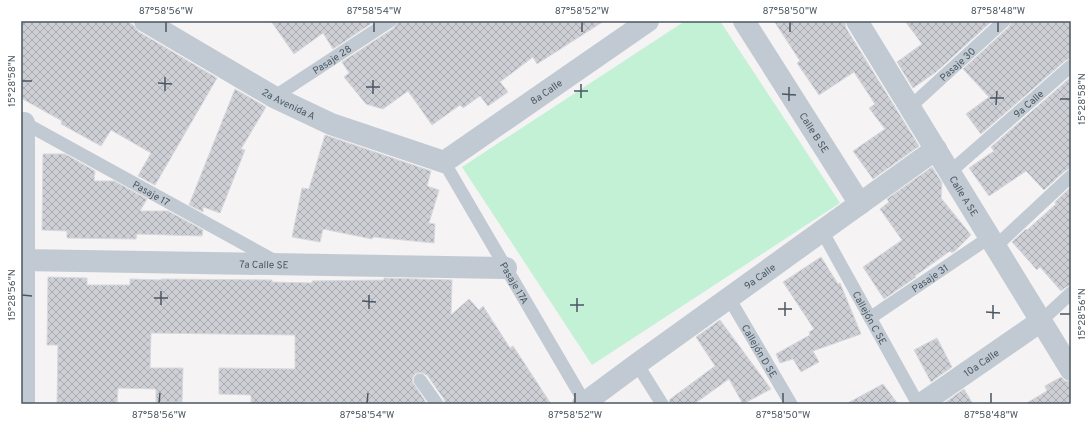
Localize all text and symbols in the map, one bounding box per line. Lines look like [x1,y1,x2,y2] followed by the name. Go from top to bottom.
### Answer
[139,5,193,18] text: 87°58'56"W
[347,5,401,18] text: 87°58'54"W
[555,5,609,18] text: 87°58'52"W
[763,5,817,18] text: 87°58'50"W
[971,5,1025,18] text: 87°58'48"W
[311,43,355,78] street label: Pasaje 28
[938,45,979,85] street label: Pasaje 30
[6,55,19,107] text: 15°28'58"N
[1076,73,1089,125] text: 15°28'58"N
[528,77,565,108] street label: 8a Calle
[259,86,317,124] street label: 2a Avenida A
[1011,88,1047,121] street label: 9a Calle
[796,111,831,156] street label: Calle B SE
[946,174,980,219] street label: Calle A SE
[130,179,172,210] street label: Pasaje 17
[239,259,289,272] street label: 7a Calle SE
[496,260,531,307] street label: Pasaje 17A
[742,261,779,293] street label: 9a Calle
[910,262,951,296] street label: Pasaje 31
[6,269,19,321] text: 15°28'56"N
[1076,288,1089,340] text: 15°28'56"N
[849,289,889,347] street label: Callejón C SE
[738,322,779,380] street label: Callejón D SE
[962,347,1002,380] street label: 10a Calle
[132,409,186,422] text: 87°58'56"W
[340,409,394,422] text: 87°58'54"W
[548,409,602,422] text: 87°58'52"W
[756,409,810,422] text: 87°58'50"W
[964,409,1018,422] text: 87°58'48"W

